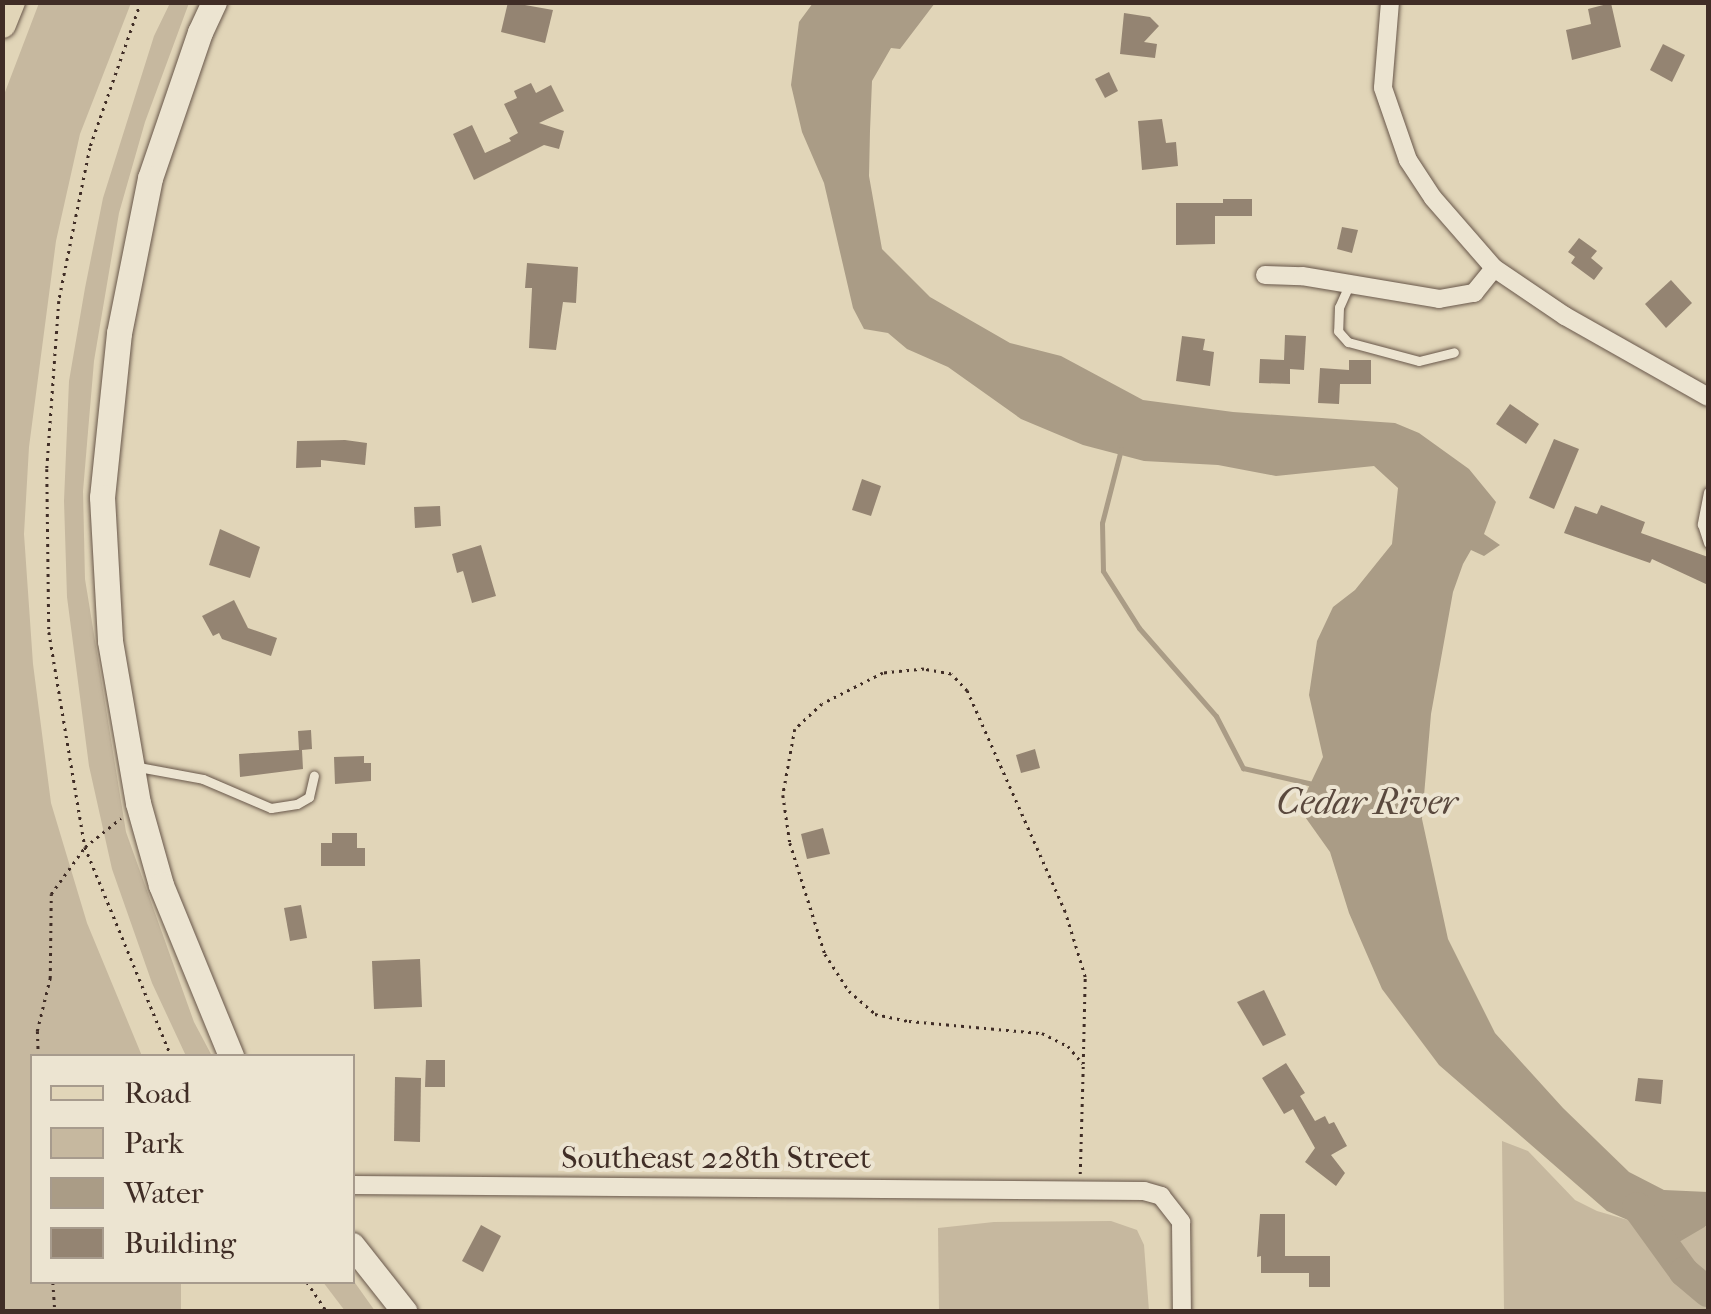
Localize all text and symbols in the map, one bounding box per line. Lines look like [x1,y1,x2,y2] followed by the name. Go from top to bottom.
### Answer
[1277,782,1457,824] water label: Cedar River
[30,1054,355,1284] legend
[124,1076,191,1111] text: Road
[124,1126,184,1161] text: Park
[561,1139,871,1177] street label: Southeast 228th Street
[124,1176,204,1211] text: Water
[124,1226,236,1261] text: Building

